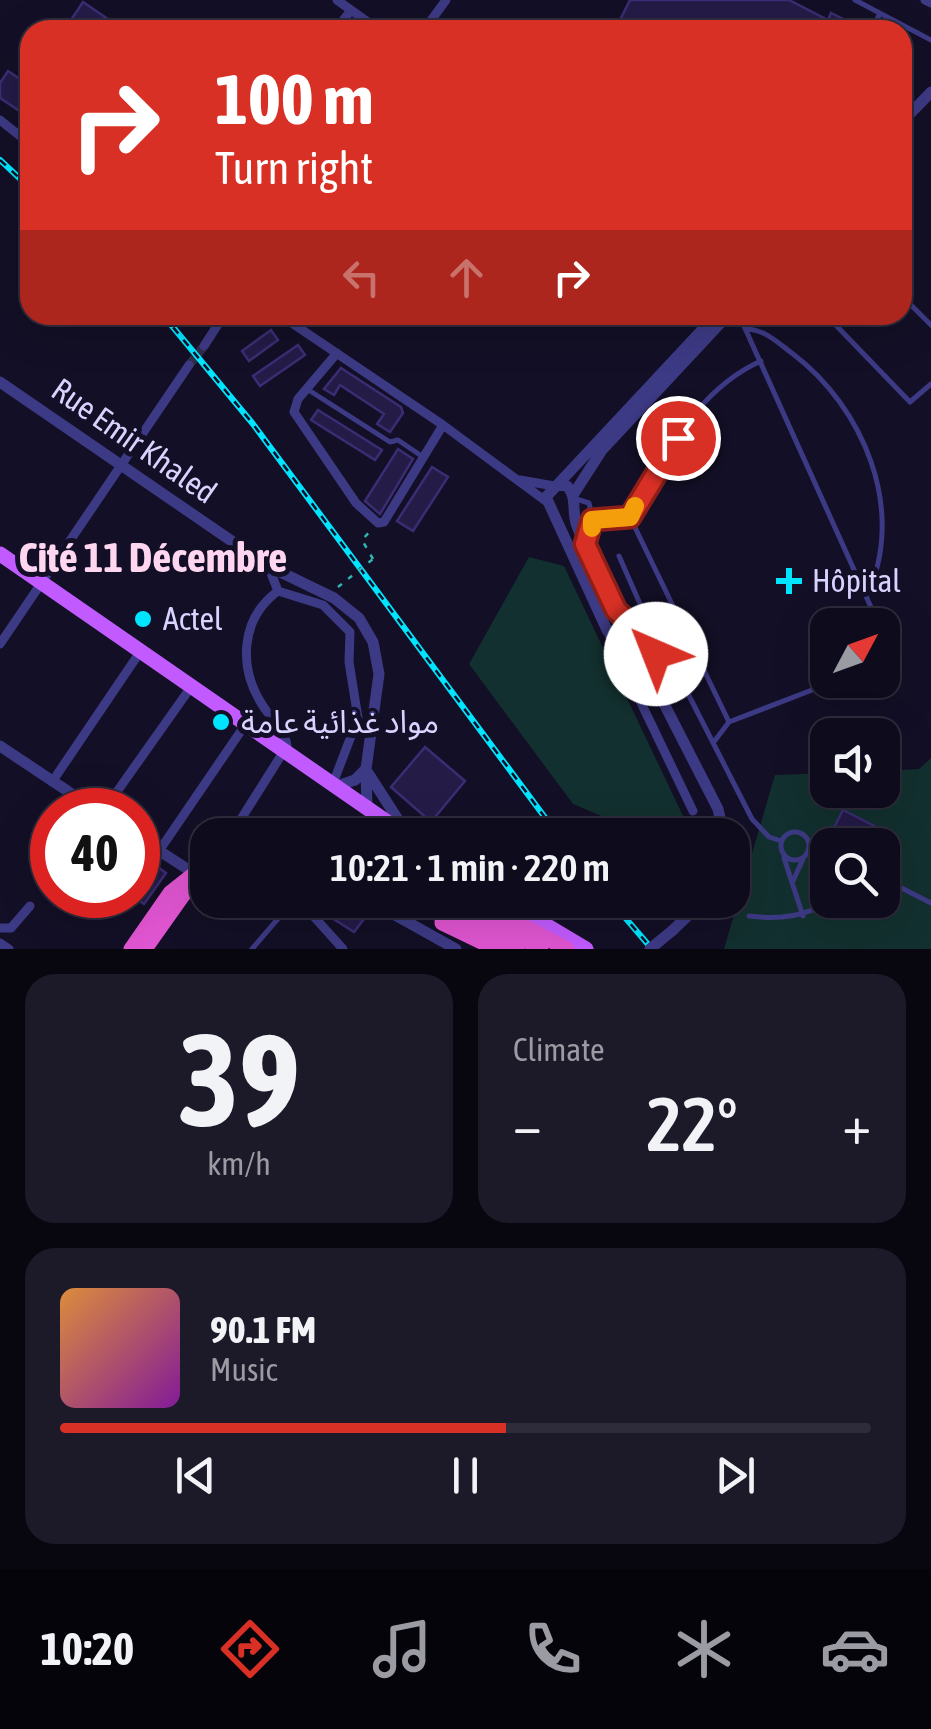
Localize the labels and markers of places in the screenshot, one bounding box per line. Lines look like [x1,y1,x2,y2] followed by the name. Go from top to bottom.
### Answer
[636,396,721,481] pin
[812,562,901,599] place label: Hôpital
[776,568,802,594] marker: Hôpital
[163,600,223,637] place label: Actel
[132,608,154,630] marker: Actel
[241,703,439,741] place label: مواد غذائية عامة
[210,711,232,733] marker: مواد غذائية عامة

